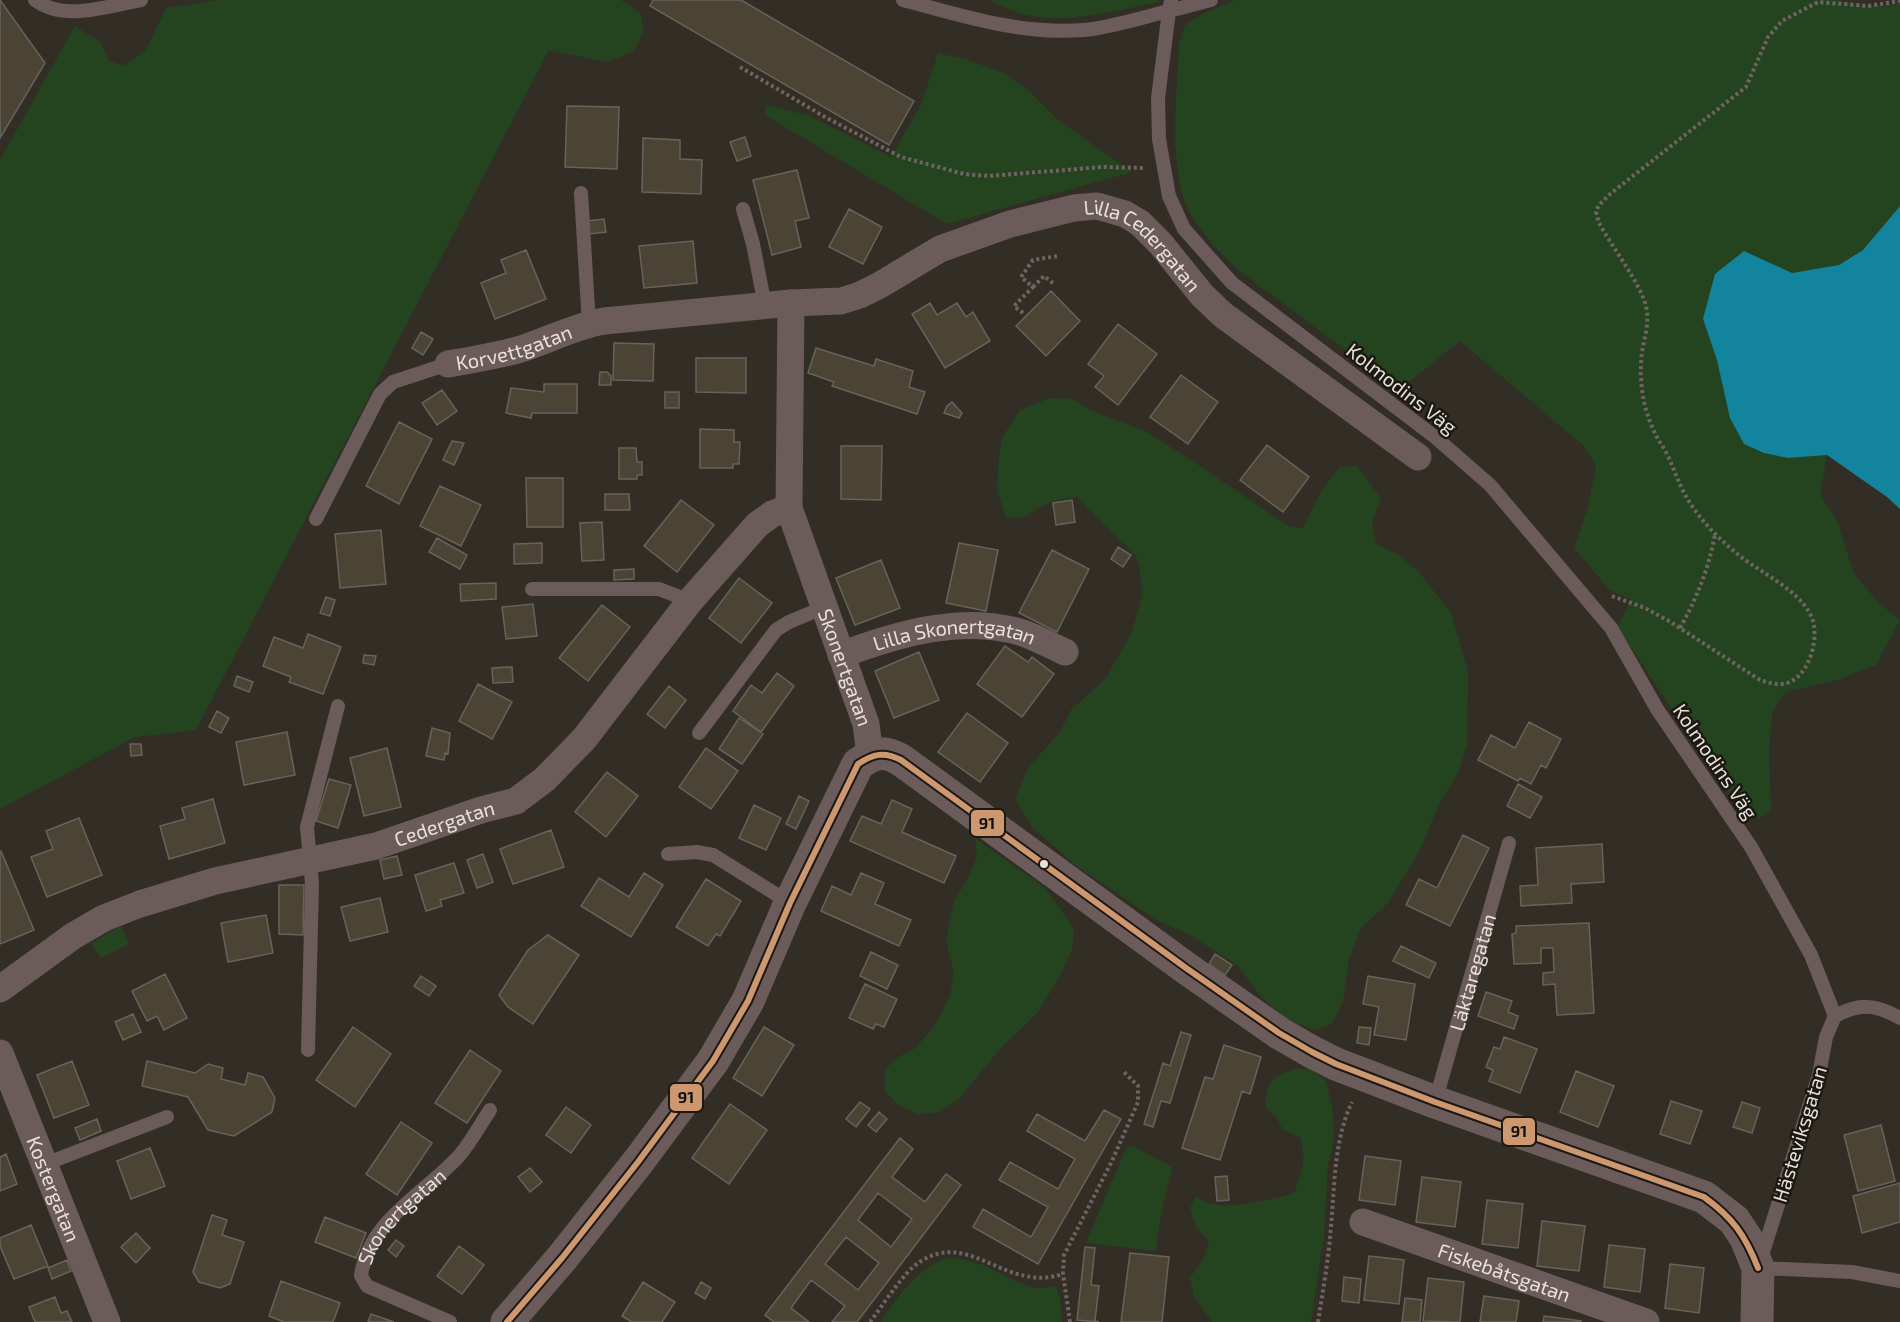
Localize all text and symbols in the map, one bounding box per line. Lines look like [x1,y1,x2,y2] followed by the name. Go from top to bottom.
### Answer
[1083,194,1206,296] street label: Lilla Cedergatan
[454,319,575,375] street label: Korvettgatan
[1342,337,1462,439] street label: Kolmodins Väg
[814,605,878,729] street label: Skonertgatan
[870,613,1040,655] street label: Lilla Skonertgatan
[1669,699,1763,823] street label: Kolmodins Väg
[391,795,497,851] street label: Cedergatan
[970,809,1005,837] line badge: 91
[979,813,995,832] text: 91
[1038,858,1050,870] unlabelled marker
[1444,911,1500,1034] street label: Läktaregatan
[1767,1063,1831,1205] street label: Hästeviksgatan
[669,1083,703,1112] line badge: 91
[678,1087,694,1106] text: 91
[1502,1117,1536,1146] line badge: 91
[1511,1121,1527,1140] text: 91
[22,1132,86,1245] street label: Kostergatan
[352,1163,450,1268] street label: Skonertgatan
[1435,1238,1574,1306] street label: Fiskebåtsgatan

